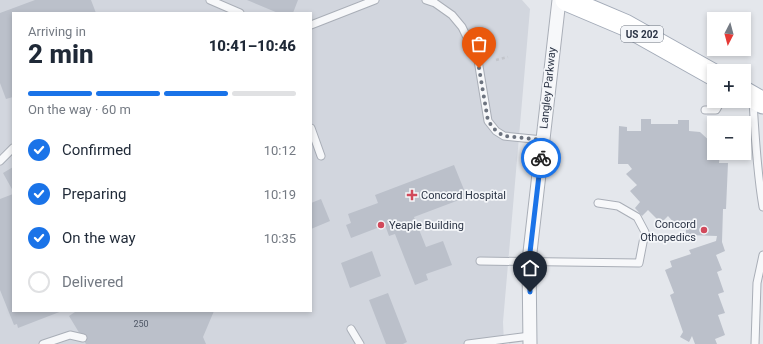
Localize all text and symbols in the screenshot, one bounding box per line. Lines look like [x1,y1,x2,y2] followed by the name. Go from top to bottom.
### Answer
[707,12,751,56] north arrow
[707,12,751,160] map controls
[28,24,86,39] text: Arriving in
[621,26,663,42] road number: US 202
[462,27,496,68] pin
[468,33,490,55] icon: bag
[209,37,296,55] text: 10:41–10:46
[28,39,94,69] text: 2 min
[537,46,559,129] street label: Langley Parkway
[707,64,751,108] button: +
[28,102,131,117] text: On the way · 60 m
[707,116,751,160] button: −
[521,138,561,178] courier
[28,139,50,161] icon: check
[62,141,132,159] text: Confirmed
[264,143,296,158] text: 10:12
[530,147,552,169] icon: bike
[28,183,50,205] icon: check
[62,185,126,203] text: Preparing
[264,187,296,202] text: 10:19
[406,189,418,201] marker: Concord Hospital
[421,189,506,202] place label: Concord Hospital
[640,218,696,244] place label: Concord Othopedics
[389,219,464,232] place label: Yeaple Building
[376,220,386,230] marker: Yeaple Building
[699,225,709,235] marker: Concord Othopedics
[28,227,50,249] icon: check
[62,229,136,247] text: On the way
[264,231,296,246] text: 10:35
[513,251,547,292] pin
[519,257,541,279] icon: home
[62,273,124,291] text: Delivered
[133,319,149,329] house number: 250

